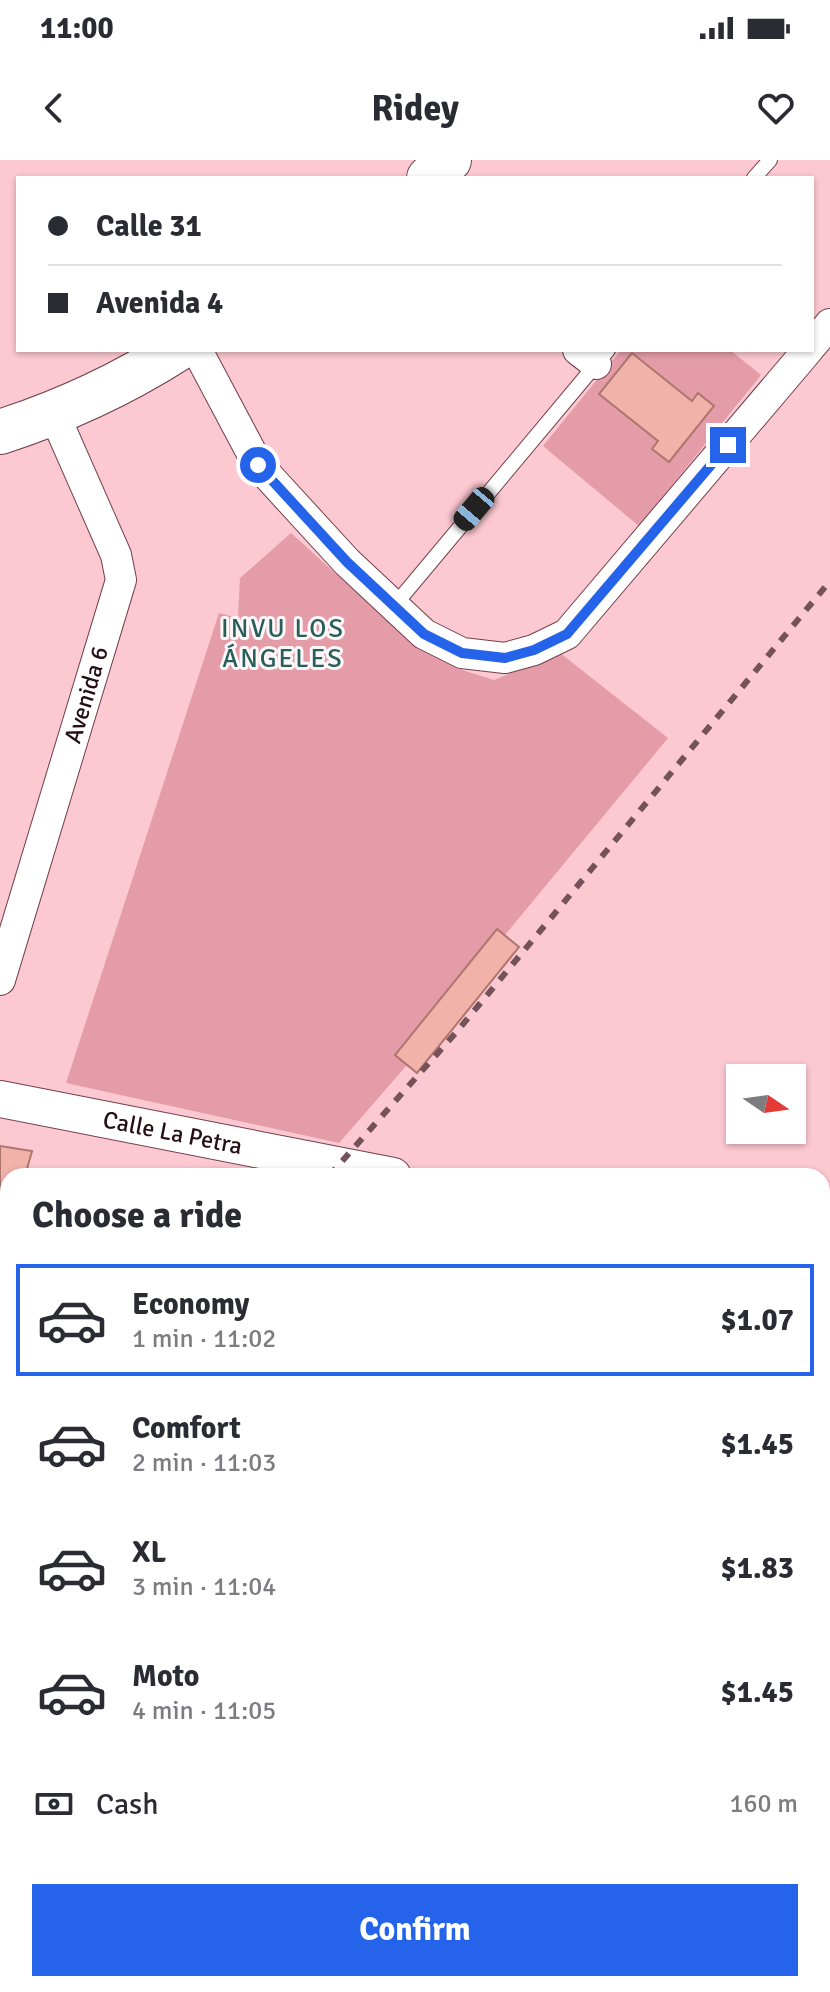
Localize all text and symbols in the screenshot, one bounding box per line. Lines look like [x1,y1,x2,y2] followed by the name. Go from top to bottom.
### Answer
[40,10,114,47] text: 11:00
[32,86,76,130] icon: back
[371,86,459,131] text: Ridey
[754,86,798,130] icon: heart
[96,208,202,245] text: Calle 31
[96,285,223,322] text: Avenida 4
[710,427,746,463] route end
[240,447,276,483] route start
[449,483,499,535] car
[221,613,345,675] district label: INVU LOS ÁNGELES
[57,643,115,747] street label: Avenida 6
[726,1064,806,1144] north arrow
[726,1064,806,1144] map controls
[100,1105,245,1161] street label: Calle La Petra
[32,1193,242,1238] text: Choose a ride
[36,1284,108,1356] icon: car
[132,1286,249,1323] text: Economy
[721,1302,794,1339] text: $1.07
[132,1323,276,1355] text: 1 min · 11:02
[36,1408,108,1480] icon: car
[132,1410,241,1447] text: Comfort
[721,1426,794,1463] text: $1.45
[132,1447,276,1479] text: 2 min · 11:03
[36,1532,108,1604] icon: car
[132,1534,166,1571] text: XL
[721,1550,794,1587] text: $1.83
[132,1571,276,1603] text: 3 min · 11:04
[36,1656,108,1728] icon: car
[132,1658,199,1695] text: Moto
[721,1674,794,1711] text: $1.45
[132,1695,276,1727] text: 4 min · 11:05
[32,1782,76,1826] icon: cash
[96,1786,159,1823] text: Cash
[729,1788,798,1820] text: 160 m
[32,1884,798,1976] button: Confirm

